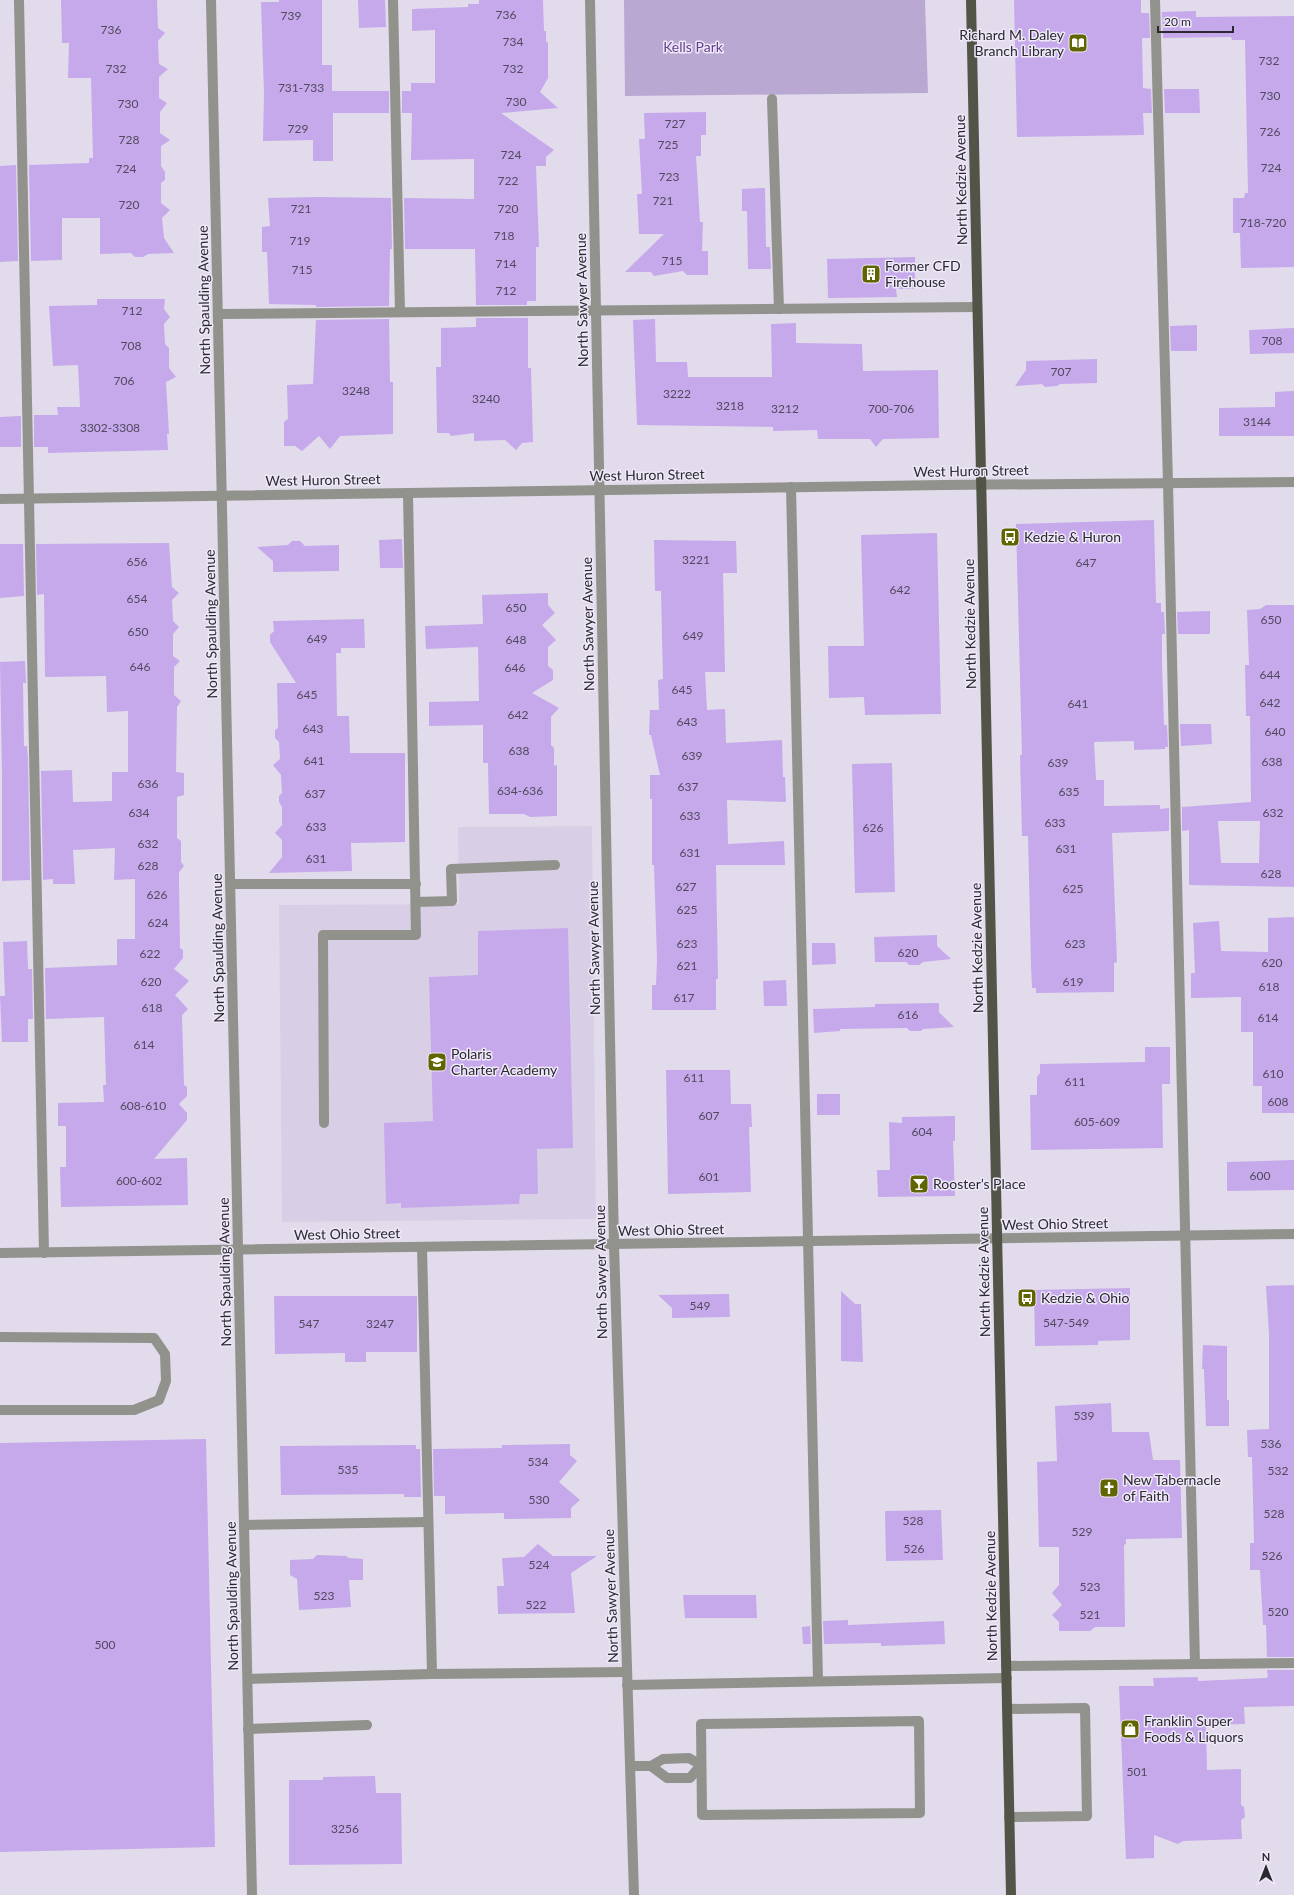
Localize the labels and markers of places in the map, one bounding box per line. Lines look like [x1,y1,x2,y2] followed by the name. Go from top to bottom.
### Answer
[959,26,1065,59] place label: Richard M. Daley Branch Library
[1067,32,1089,54] library icon: Richard M. Daley Branch Library
[885,257,961,290] place label: Former CFD Firehouse
[860,263,882,285] building icon: Former CFD Firehouse
[999,526,1021,548] bus stop icon: Kedzie & Huron
[1024,528,1121,545] place label: Kedzie & Huron
[451,1045,558,1078] place label: Polaris Charter Academy
[426,1051,448,1073] school or university icon: Polaris Charter Academy
[908,1173,930,1195] bar icon: Rooster’s Place
[933,1175,1026,1192] place label: Rooster’s Place
[1016,1287,1038,1309] bus stop icon: Kedzie & Ohio
[1041,1289,1129,1306] place label: Kedzie & Ohio
[1123,1471,1221,1504] place label: New Tabernacle of Faith
[1098,1477,1120,1499] church icon: New Tabernacle of Faith
[1144,1712,1243,1745] place label: Franklin Super Foods & Liquors
[1119,1718,1141,1740] shop icon: Franklin Super Foods & Liquors

